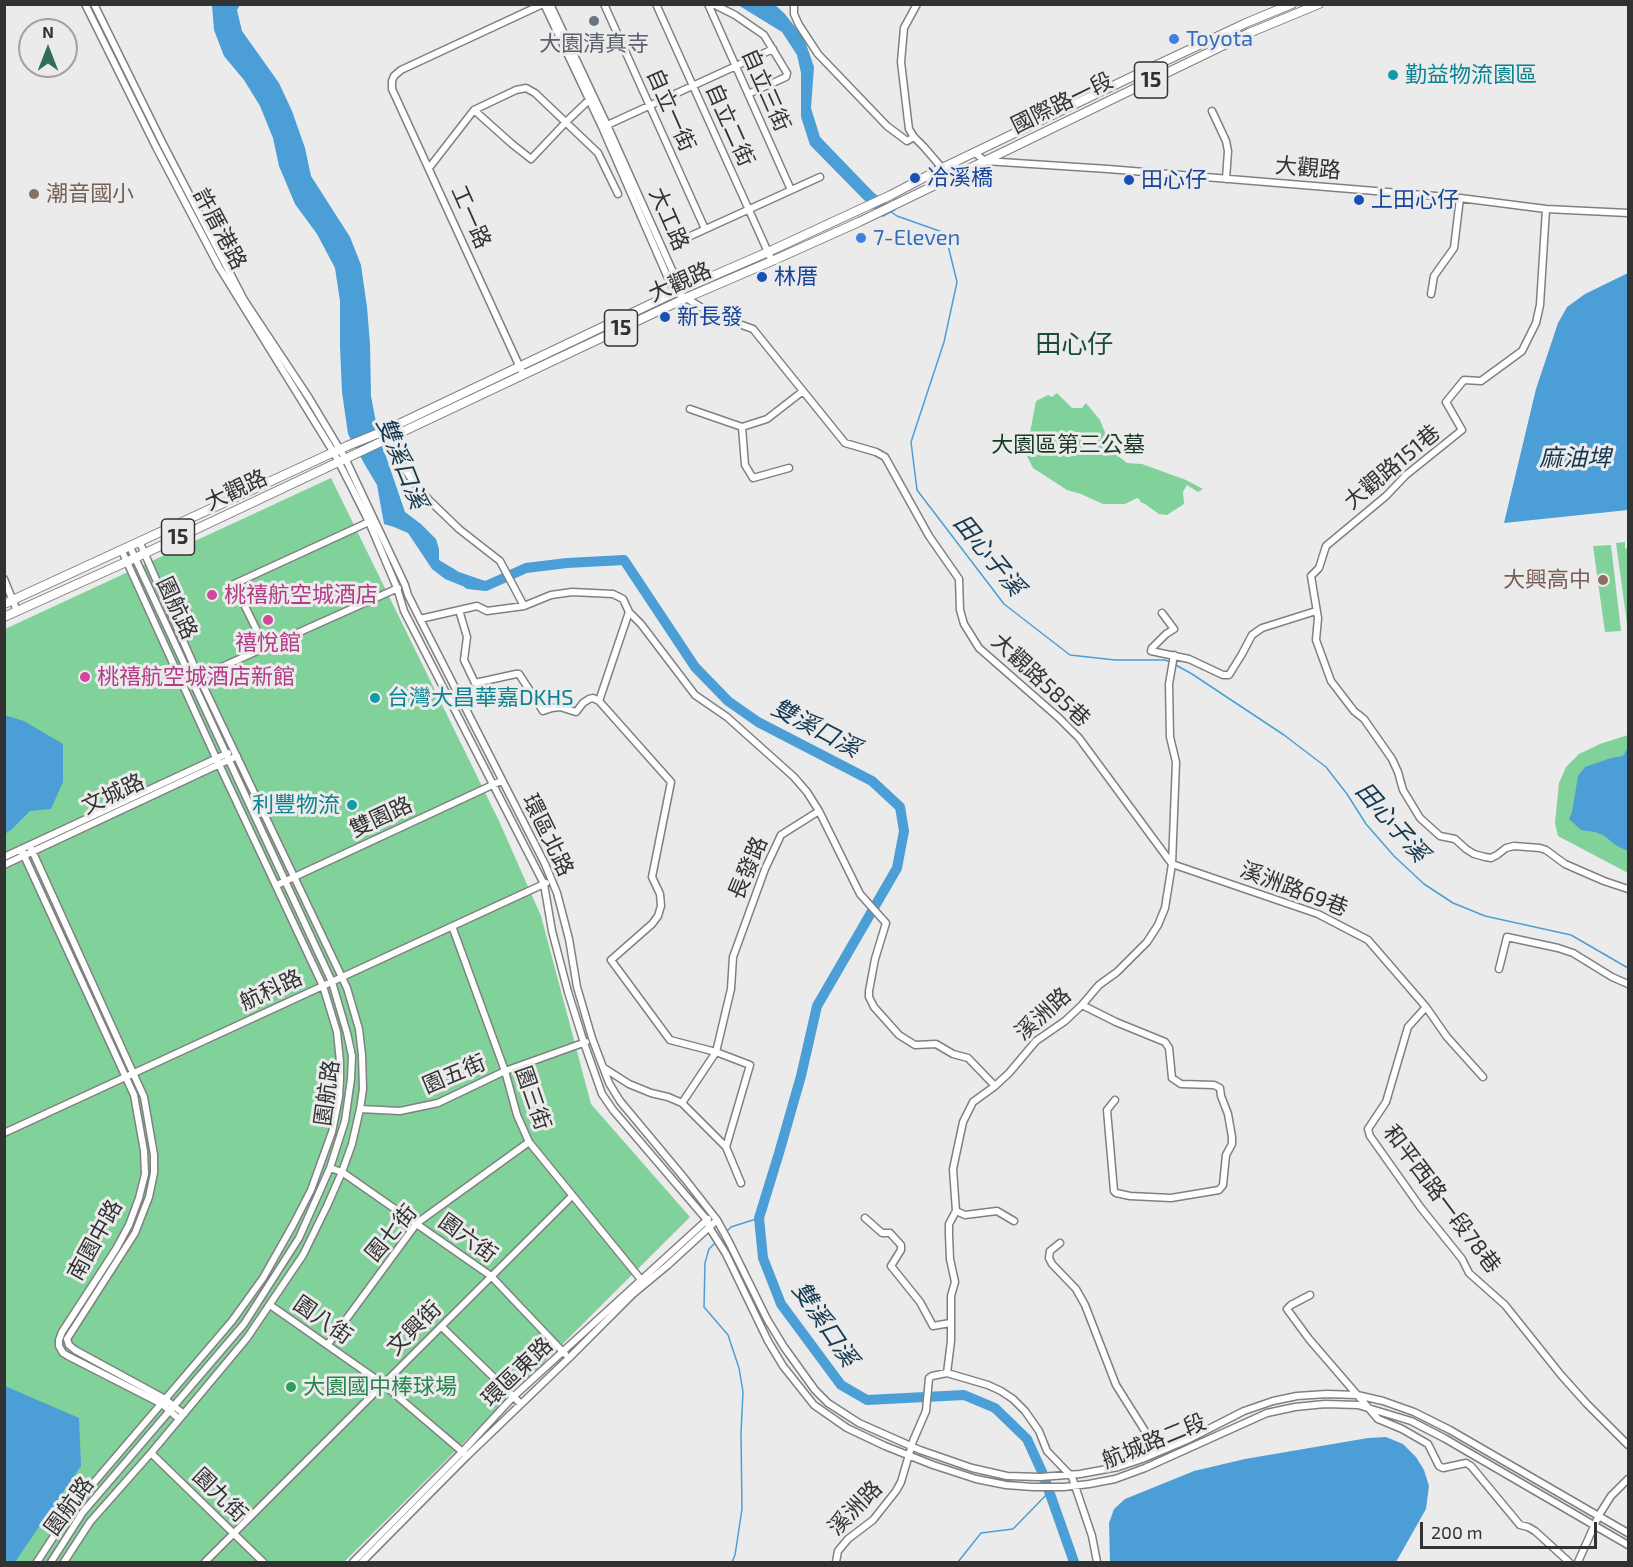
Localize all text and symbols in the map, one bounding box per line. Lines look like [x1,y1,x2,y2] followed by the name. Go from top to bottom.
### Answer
[587,14,601,28] marker: 大園清真寺
[18,18,78,78] north arrow
[42,22,54,41] text: N
[1186,26,1253,52] place label: Toyota
[539,31,649,57] place label: 大園清真寺
[1167,32,1181,46] marker: Toyota
[736,44,796,136] street label: 自立三街
[1134,62,1168,98] road number: 15
[1405,62,1537,88] place label: 勤益物流園區
[641,64,701,156] street label: 自立一街
[1007,67,1117,139] street label: 國際路一段
[1386,68,1400,82] marker: 勤益物流園區
[700,79,760,171] street label: 自立二街
[1274,152,1342,184] street label: 大觀路
[927,165,993,191] place label: 冾溪橋
[1141,167,1207,193] place label: 田心仔
[908,171,922,185] marker: 冾溪橋
[1122,173,1136,187] marker: 田心仔
[46,181,134,207] place label: 潮音國小
[446,181,496,253] street label: 工一路
[644,183,694,255] street label: 大工路
[188,184,252,274] street label: 許厝港路
[27,187,41,201] marker: 潮音國小
[1371,187,1459,213] place label: 上田心仔
[1352,193,1366,207] marker: 上田心仔
[873,225,960,251] place label: 7-Eleven
[854,231,868,245] marker: 7-Eleven
[644,257,716,307] street label: 大觀路
[774,264,818,290] place label: 林厝
[755,270,769,284] marker: 林厝
[677,304,743,330] place label: 新長發
[604,310,638,346] road number: 15
[658,310,672,324] marker: 新長發
[1035,328,1113,360] district label: 田心仔
[371,413,433,513] water label: 雙溪口溪
[1339,419,1445,515] street label: 大觀路151巷
[991,432,1145,458] park label: 大園區第三公墓
[1539,444,1611,472] water label: 麻油埤
[201,464,271,516] street label: 大觀路
[948,509,1030,601] water label: 田心子溪
[162,519,195,555] road number: 15
[1503,567,1591,593] place label: 大興高中
[151,573,203,643] street label: 園航路
[1596,573,1610,587] marker: 大興高中
[224,582,378,608] place label: 桃禧航空城酒店
[205,588,219,602] marker: 桃禧航空城酒店
[261,613,275,627] marker: 禧悅館
[986,628,1096,732] street label: 大觀路585巷
[235,630,301,656] place label: 禧悅館
[97,664,295,690] place label: 桃禧航空城酒店新館
[78,670,92,684] marker: 桃禧航空城酒店新館
[387,685,574,711] place label: 台灣大昌華嘉DKHS
[368,691,382,705] marker: 台灣大昌華嘉DKHS
[767,693,865,763] water label: 雙溪口溪
[78,768,148,820] street label: 文城路
[1350,776,1434,868] water label: 田心子溪
[517,790,579,880] street label: 環區北路
[346,791,416,843] street label: 雙園路
[252,792,340,818] place label: 利豐物流
[345,798,359,812] marker: 利豐物流
[723,832,773,904] street label: 長發路
[1236,856,1352,922] street label: 溪洲路69巷
[236,964,306,1016] street label: 航科路
[1010,982,1076,1046] street label: 溪洲路
[418,1049,490,1099] street label: 園五街
[309,1058,345,1128] street label: 園航路
[510,1063,556,1133] street label: 園三街
[1378,1120,1506,1278] street label: 和平西路一段78巷
[62,1195,128,1285] street label: 南園中路
[360,1199,422,1267] street label: 園七街
[434,1208,502,1268] street label: 園六街
[786,1276,864,1372] water label: 雙溪口溪
[288,1290,358,1350] street label: 園八街
[381,1295,447,1361] street label: 文興街
[476,1332,558,1412] street label: 環區東路
[303,1374,457,1400] place label: 大園國中棒球場
[284,1380,298,1394] marker: 大園國中棒球場
[1098,1408,1210,1474] street label: 航城路二段
[187,1463,253,1527] street label: 園九街
[39,1472,99,1540] street label: 園航路
[823,1475,887,1541] street label: 溪洲路
[1423,1510,1600,1548] scale bar
[1431,1521,1483,1543] text: 200 m

